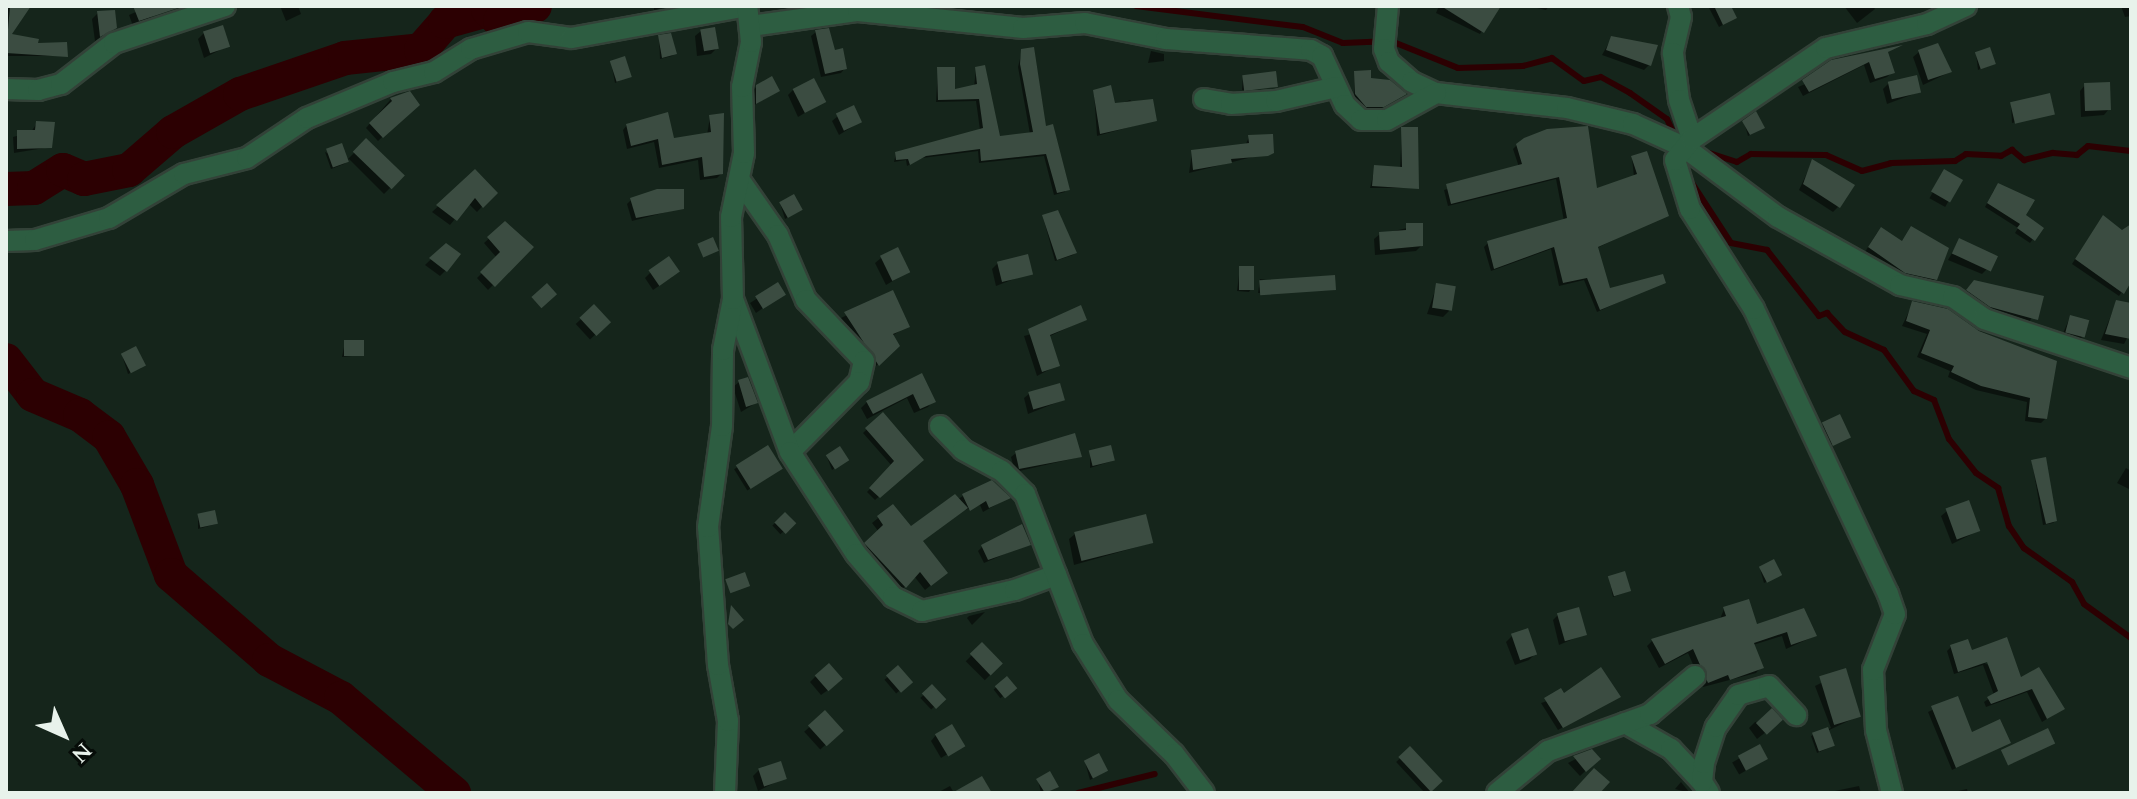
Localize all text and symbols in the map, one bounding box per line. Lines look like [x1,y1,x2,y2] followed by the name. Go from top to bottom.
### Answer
[24,695,104,775] north arrow
[63,734,99,770] text: N

